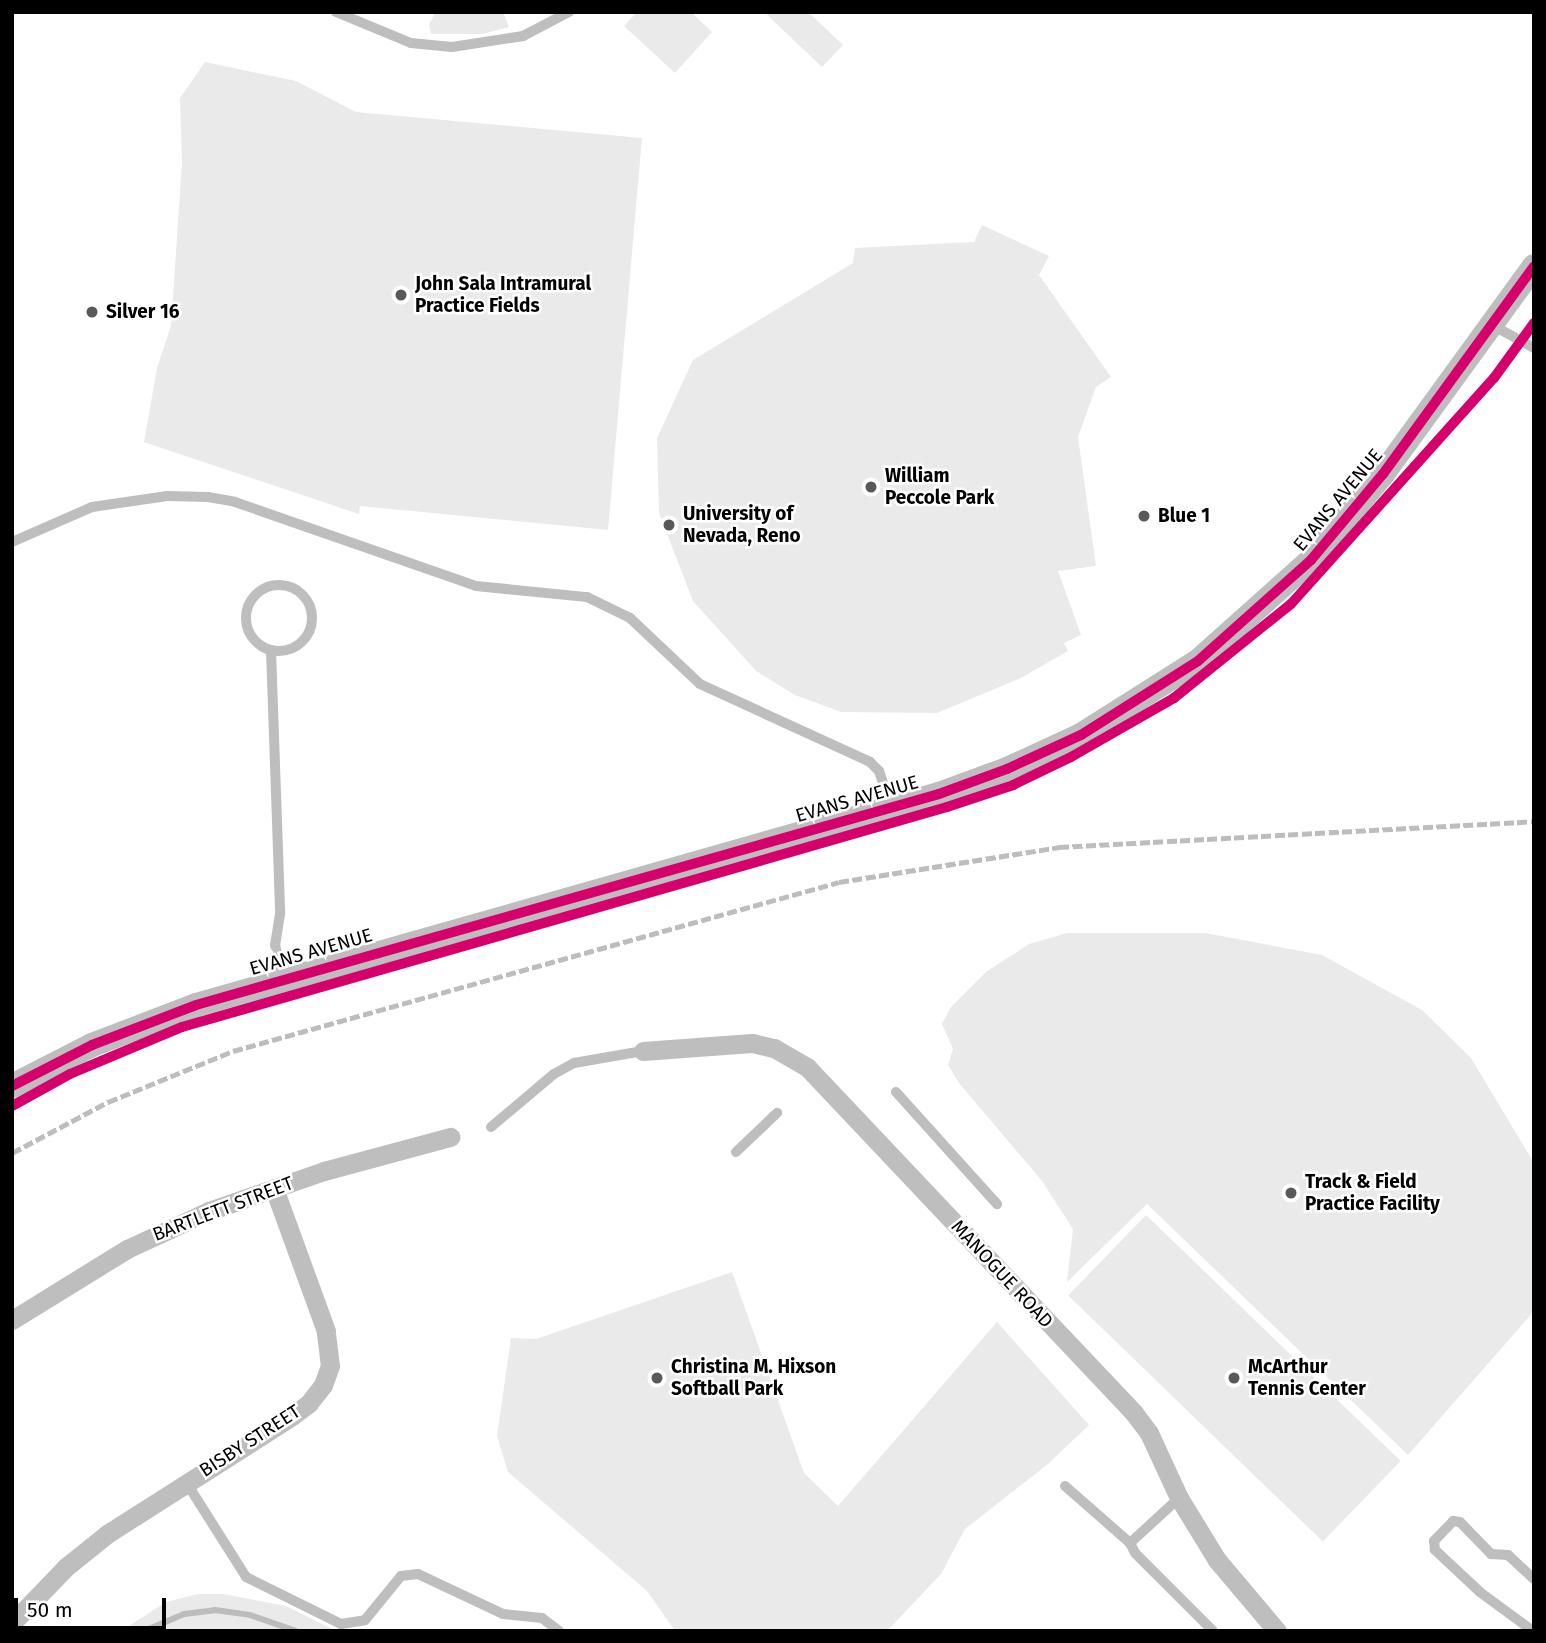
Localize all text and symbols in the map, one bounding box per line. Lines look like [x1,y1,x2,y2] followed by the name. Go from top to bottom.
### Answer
[415,273,591,317] place label: John Sala Intramural Practice Fields
[393,287,409,303] marker: John Sala Intramural Practice Fields
[106,301,179,323] place label: Silver 16
[84,304,100,320] marker: Silver 16
[1289,444,1387,556] street label: EVANS AVENUE
[885,465,994,509] place label: William Peccole Park
[863,479,879,495] marker: William Peccole Park
[683,503,801,547] place label: University of Nevada, Reno
[1158,505,1210,527] place label: Blue 1
[1136,508,1152,524] marker: Blue 1
[661,517,677,533] marker: University of Nevada, Reno
[793,771,921,827] street label: EVANS AVENUE
[247,924,375,980] street label: EVANS AVENUE
[1305,1171,1440,1215] place label: Track & Field Practice Facility
[149,1172,297,1246] street label: BARTLETT STREET
[1283,1185,1299,1201] marker: Track & Field Practice Facility
[946,1215,1058,1333] street label: MANOGUE ROAD
[671,1356,836,1400] place label: Christina M. Hixson Softball Park
[1248,1356,1366,1400] place label: McArthur Tennis Center
[649,1370,665,1386] marker: Christina M. Hixson Softball Park
[1226,1370,1242,1386] marker: McArthur Tennis Center
[195,1400,305,1482] street label: BISBY STREET
[18,1584,170,1628] scale bar
[27,1597,73,1623] text: 50 m

